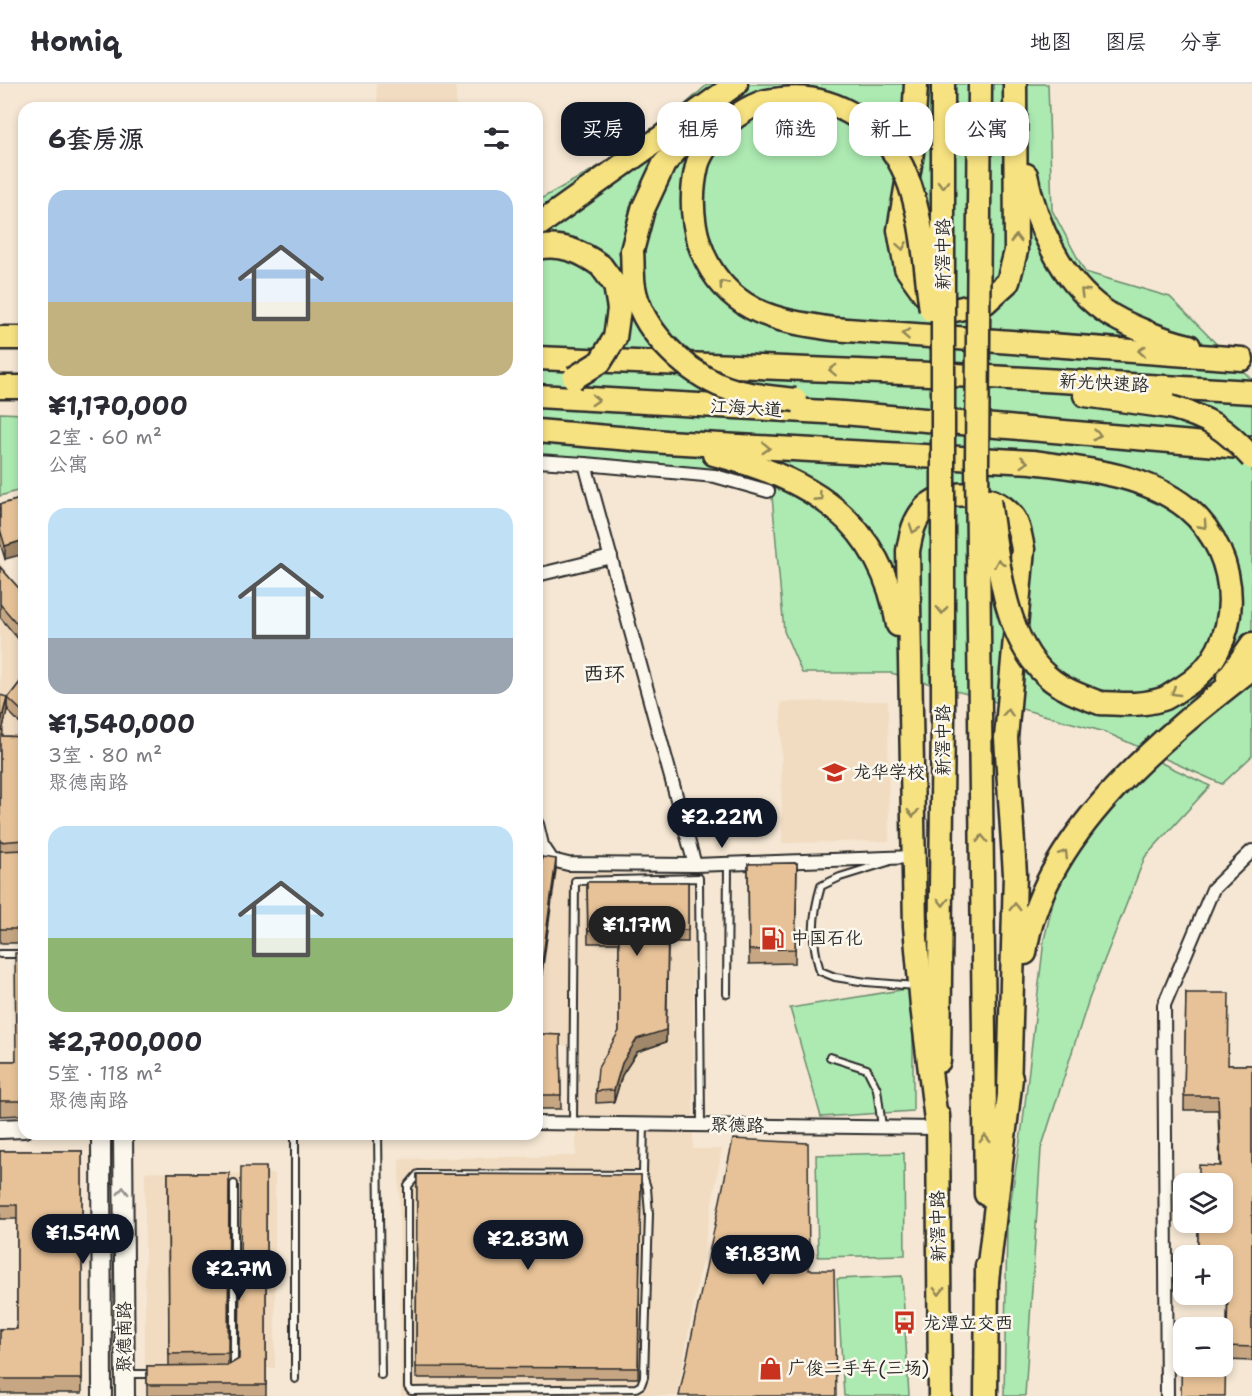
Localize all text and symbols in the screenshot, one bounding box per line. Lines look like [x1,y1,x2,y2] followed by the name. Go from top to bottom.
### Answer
[30,22,120,60] text: Homiq
[1030,28,1072,56] text: 地图
[1105,28,1147,56] text: 图层
[1180,28,1222,56] text: 分享
[561,102,645,156] chip: 买房
[657,102,741,156] chip: 租房
[753,102,837,156] chip: 筛选
[849,102,933,156] chip: 新上
[945,102,1029,156] chip: 公寓
[48,121,144,156] text: 6套房源
[480,122,513,155] icon: filters
[937,180,949,189] one-way arrow
[931,218,955,290] street label: 新滘中路
[227,229,335,337] icon: home
[1010,234,1023,243] one-way arrow
[895,241,908,251] one-way arrow
[719,281,730,291] one-way arrow
[1080,288,1090,299] one-way arrow
[901,328,910,341] one-way arrow
[1138,345,1147,358] one-way arrow
[829,364,838,377] one-way arrow
[1058,369,1150,397] street label: 新光快速路
[48,388,188,423] text: ¥1,170,000
[591,393,600,406] one-way arrow
[709,394,783,422] street label: 江海大道
[48,424,162,450] text: 2室 · 60 m²
[1093,428,1102,441] one-way arrow
[762,441,771,454] one-way arrow
[48,451,88,477] text: 公寓
[1020,455,1029,468] one-way arrow
[812,490,823,501] one-way arrow
[1196,518,1207,529] one-way arrow
[908,524,921,534] one-way arrow
[227,547,335,655] icon: home
[993,558,1006,568] one-way arrow
[936,606,948,615] one-way arrow
[583,660,625,688] district label: 西环
[1171,685,1181,696] one-way arrow
[931,704,955,776] street label: 新滘中路
[48,706,195,741] text: ¥1,540,000
[1001,708,1014,717] one-way arrow
[48,742,162,768] text: 3室 · 80 m²
[822,759,848,785] school or university icon: 龙华学校
[853,760,925,784] place label: 龙华学校
[48,769,128,795] text: 聚德南路
[673,798,771,849] pin: ¥2.22M
[681,804,763,830] text: ¥2.22M
[907,809,919,818] one-way arrow
[975,834,988,843] one-way arrow
[1057,850,1068,861] one-way arrow
[227,865,335,973] icon: home
[937,897,949,906] one-way arrow
[1009,903,1021,912] one-way arrow
[588,906,686,957] pin: ¥1.17M
[603,912,671,938] text: ¥1.17M
[760,925,786,951] fuel station icon: 中国石化
[791,926,863,950] place label: 中国石化
[48,1024,202,1059] text: ¥2,700,000
[48,1060,163,1086] text: 5室 · 118 m²
[48,1087,128,1113] text: 聚德南路
[710,1113,764,1137] street label: 聚德路
[979,1134,991,1143] one-way arrow
[1173,1173,1233,1377] map controls
[1173,1173,1233,1233] button: layers
[117,1186,129,1195] one-way arrow
[925,1190,951,1262] street label: 新滘中路
[34,1214,132,1265] pin: ¥1.54M
[46,1220,120,1246] text: ¥1.54M
[479,1220,577,1271] pin: ¥2.83M
[487,1226,569,1252] text: ¥2.83M
[714,1235,812,1286] pin: ¥1.83M
[725,1241,801,1267] text: ¥1.83M
[1173,1245,1233,1305] button: +
[197,1250,281,1301] pin: ¥2.7M
[206,1256,272,1282] text: ¥2.7M
[933,1287,945,1296] one-way arrow
[112,1301,136,1373] street label: 聚德南路
[892,1310,918,1336] bus stop icon: 龙潭立交西
[923,1311,1013,1335] place label: 龙潭立交西
[1173,1317,1233,1377] button: −
[757,1355,783,1381] shop icon: 广俊二手车(三场)
[788,1356,929,1380] place label: 广俊二手车(三场)

